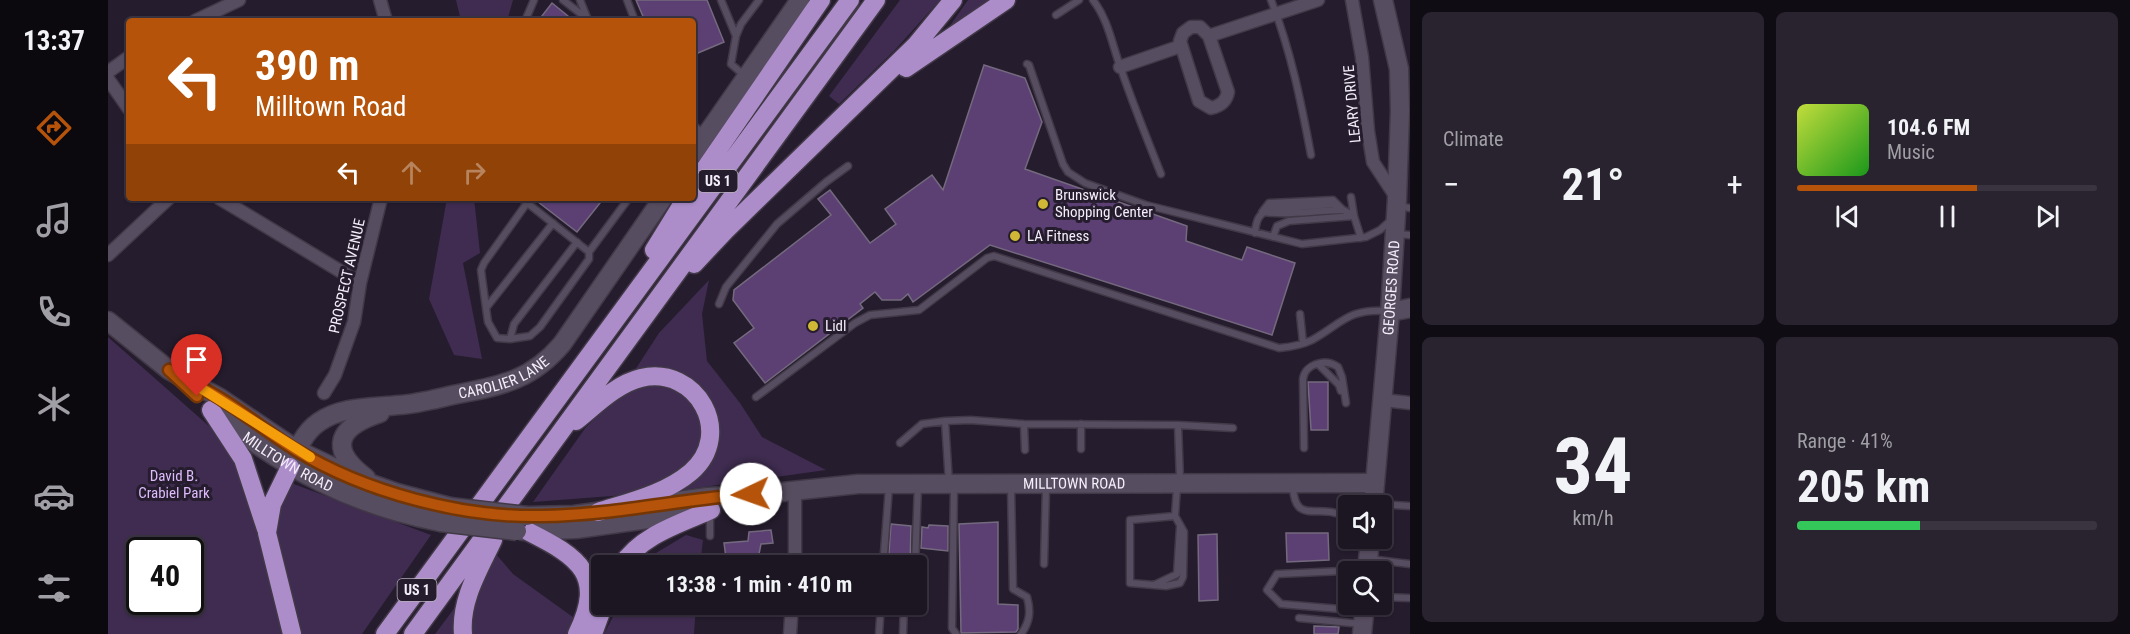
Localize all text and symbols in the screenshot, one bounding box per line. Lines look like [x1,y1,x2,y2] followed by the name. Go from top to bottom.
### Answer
[23,25,85,57] text: 13:37
[255,41,360,90] text: 390 m
[156,42,234,120] icon: left
[1340,64,1364,144] street label: LEARY DRIVE
[255,91,406,123] text: Milltown Road
[33,107,75,149] icon: directions
[1887,115,1970,140] text: 104.6 FM
[1443,127,1503,151] text: Climate
[1887,140,1935,164] text: Music
[332,156,365,189] icon: left
[395,156,428,189] icon: ahead
[458,156,491,189] icon: right
[1562,158,1625,211] text: 21°
[1443,165,1460,204] text: −
[1727,165,1743,204] text: +
[698,170,738,192] road number: US 1
[1055,186,1153,221] place label: Brunswick Shopping Center
[1036,197,1050,211] marker: Brunswick Shopping Center
[33,199,75,241] icon: music
[1831,200,1864,233] icon: previous
[1931,200,1964,233] icon: pause
[2031,200,2064,233] icon: next
[325,217,369,335] street label: PROSPECT AVENUE
[1027,227,1090,245] place label: LA Fitness
[1008,229,1022,243] marker: LA Fitness
[1379,240,1403,336] street label: GEORGES ROAD
[33,291,75,333] icon: phone
[825,317,846,335] place label: Lidl
[806,319,820,333] marker: Lidl
[171,334,222,396] pin
[180,343,213,376] icon: arrive
[457,352,553,403] street label: CAROLIER LANE
[33,383,75,425] icon: climate
[1554,421,1632,512] text: 34
[239,428,336,496] street label: MILLTOWN ROAD
[1797,429,1893,453] text: Range · 41%
[1797,460,1930,513] text: 205 km
[719,462,783,526] position arrow
[138,467,210,502] park label: David B. Crabiel Park
[1023,474,1125,493] street label: MILLTOWN ROAD
[33,475,75,517] icon: car
[1338,495,1392,615] map controls
[1338,495,1392,549] button: sound
[1572,506,1614,530] text: km/h
[126,537,204,615] speed limit sign: 40
[1338,561,1392,615] button: search
[33,567,75,609] icon: filters
[666,572,852,597] text: 13:38 · 1 min · 410 m
[398,579,436,601] road number: US 1

